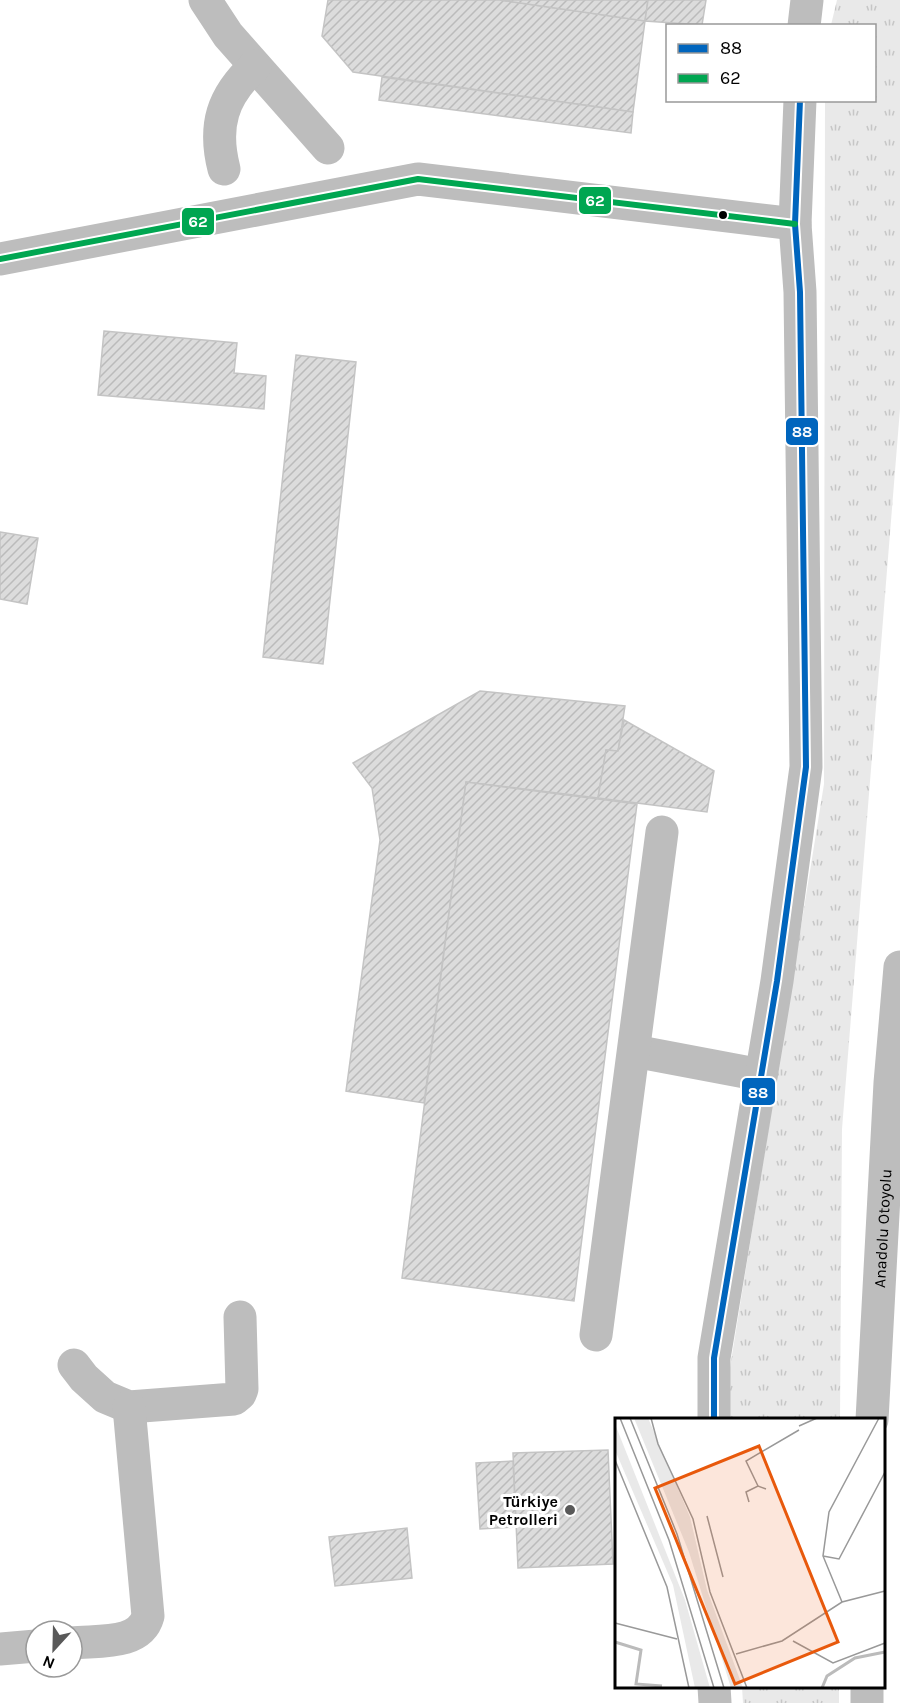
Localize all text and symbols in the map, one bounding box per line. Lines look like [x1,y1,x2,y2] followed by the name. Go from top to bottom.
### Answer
[666,24,876,102] legend
[720,37,742,59] text: 88
[720,67,741,89] text: 62
[578,186,612,215] line badge: 62
[585,191,605,210] text: 62
[181,207,215,236] line badge: 62
[717,209,729,221] unlabelled marker
[188,212,208,231] text: 62
[785,417,819,446] line badge: 88
[792,422,812,441] text: 88
[741,1077,776,1106] line badge: 88
[748,1083,768,1102] text: 88
[870,1168,895,1288] street label: Anadolu Otoyolu
[615,1418,885,1688] inset map
[489,1492,558,1529] place label: Türkiye Petrolleri
[563,1503,577,1517] marker: Türkiye Petrolleri
[24,1619,84,1679] north arrow
[40,1651,57,1673] text: N

